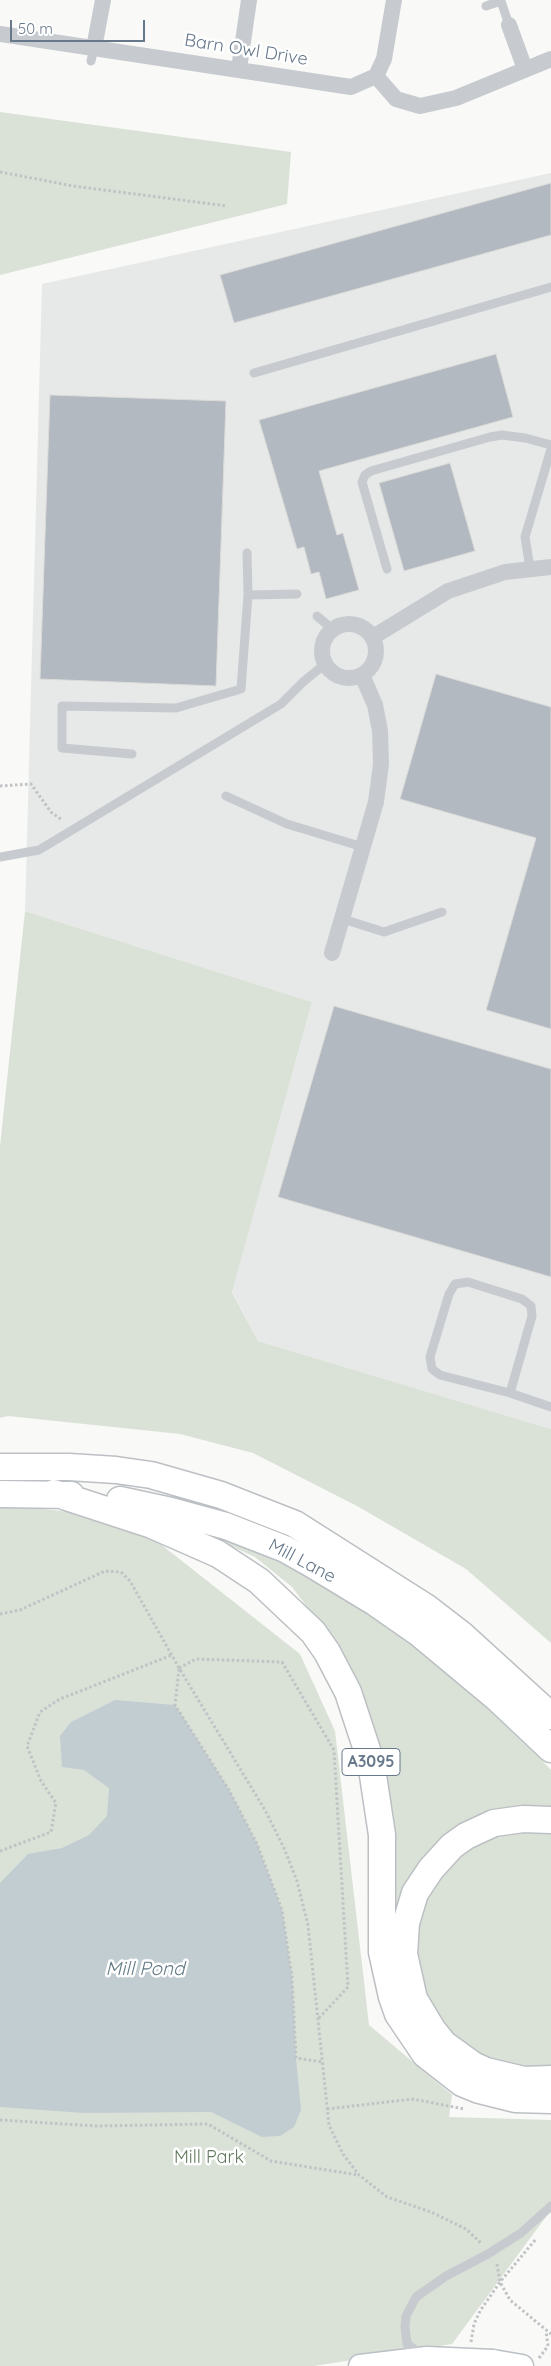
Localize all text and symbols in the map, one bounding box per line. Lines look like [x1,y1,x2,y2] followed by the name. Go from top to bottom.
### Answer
[12,10,148,42] scale bar
[18,19,53,38] text: 50 m
[183,30,309,70] street label: Barn Owl Drive
[265,1534,339,1588] street label: Mill Lane
[342,1748,400,1775] road number: A3095
[106,1958,184,1980] water label: Mill Pond
[174,2147,244,2169] park label: Mill Park

